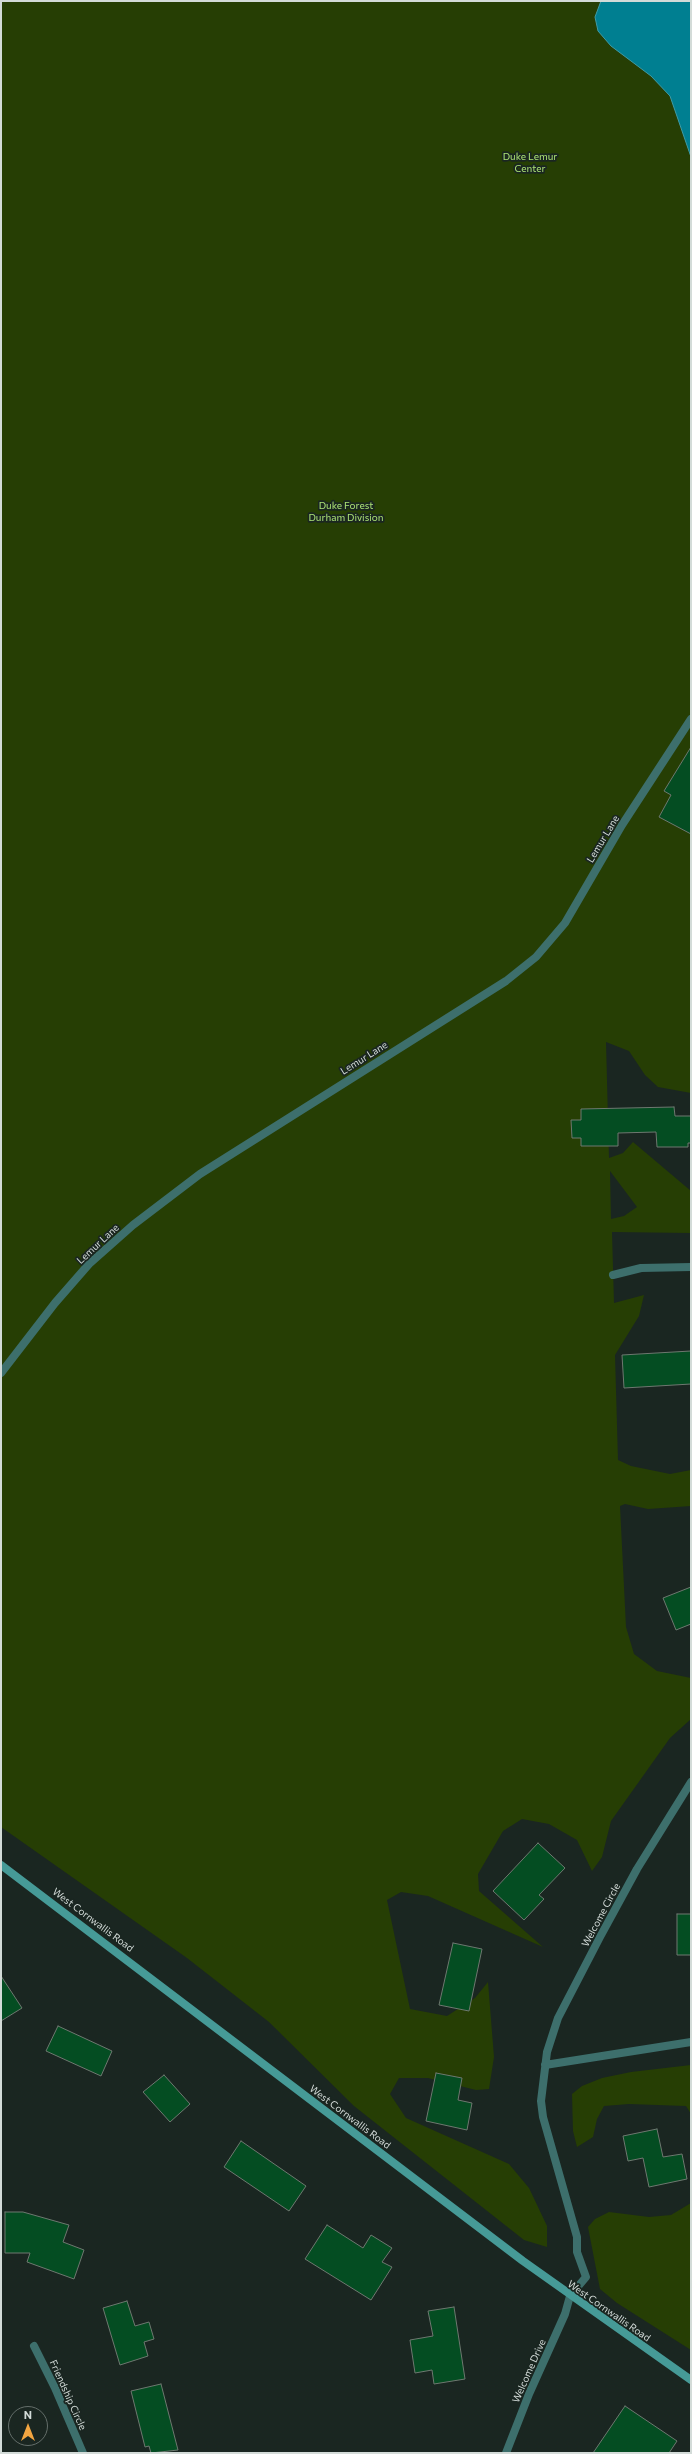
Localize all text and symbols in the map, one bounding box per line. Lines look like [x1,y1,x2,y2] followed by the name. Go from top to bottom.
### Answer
[503,151,557,174] park label: Duke Lemur Center
[308,500,384,524] park label: Duke Forest Durham Division
[584,813,622,865] street label: Lemur Lane
[338,1039,390,1077] street label: Lemur Lane
[74,1221,122,1267] street label: Lemur Lane
[579,1881,623,1949] street label: Welcome Circle
[50,1886,136,1954] street label: West Cornwallis Road
[307,2083,393,2151] street label: West Cornwallis Road
[565,2278,653,2344] street label: West Cornwallis Road
[510,2337,548,2405] street label: Welcome Drive
[47,2358,89,2432] street label: Friendship Circle
[8,2406,48,2446] north arrow
[24,2408,32,2421] text: N

